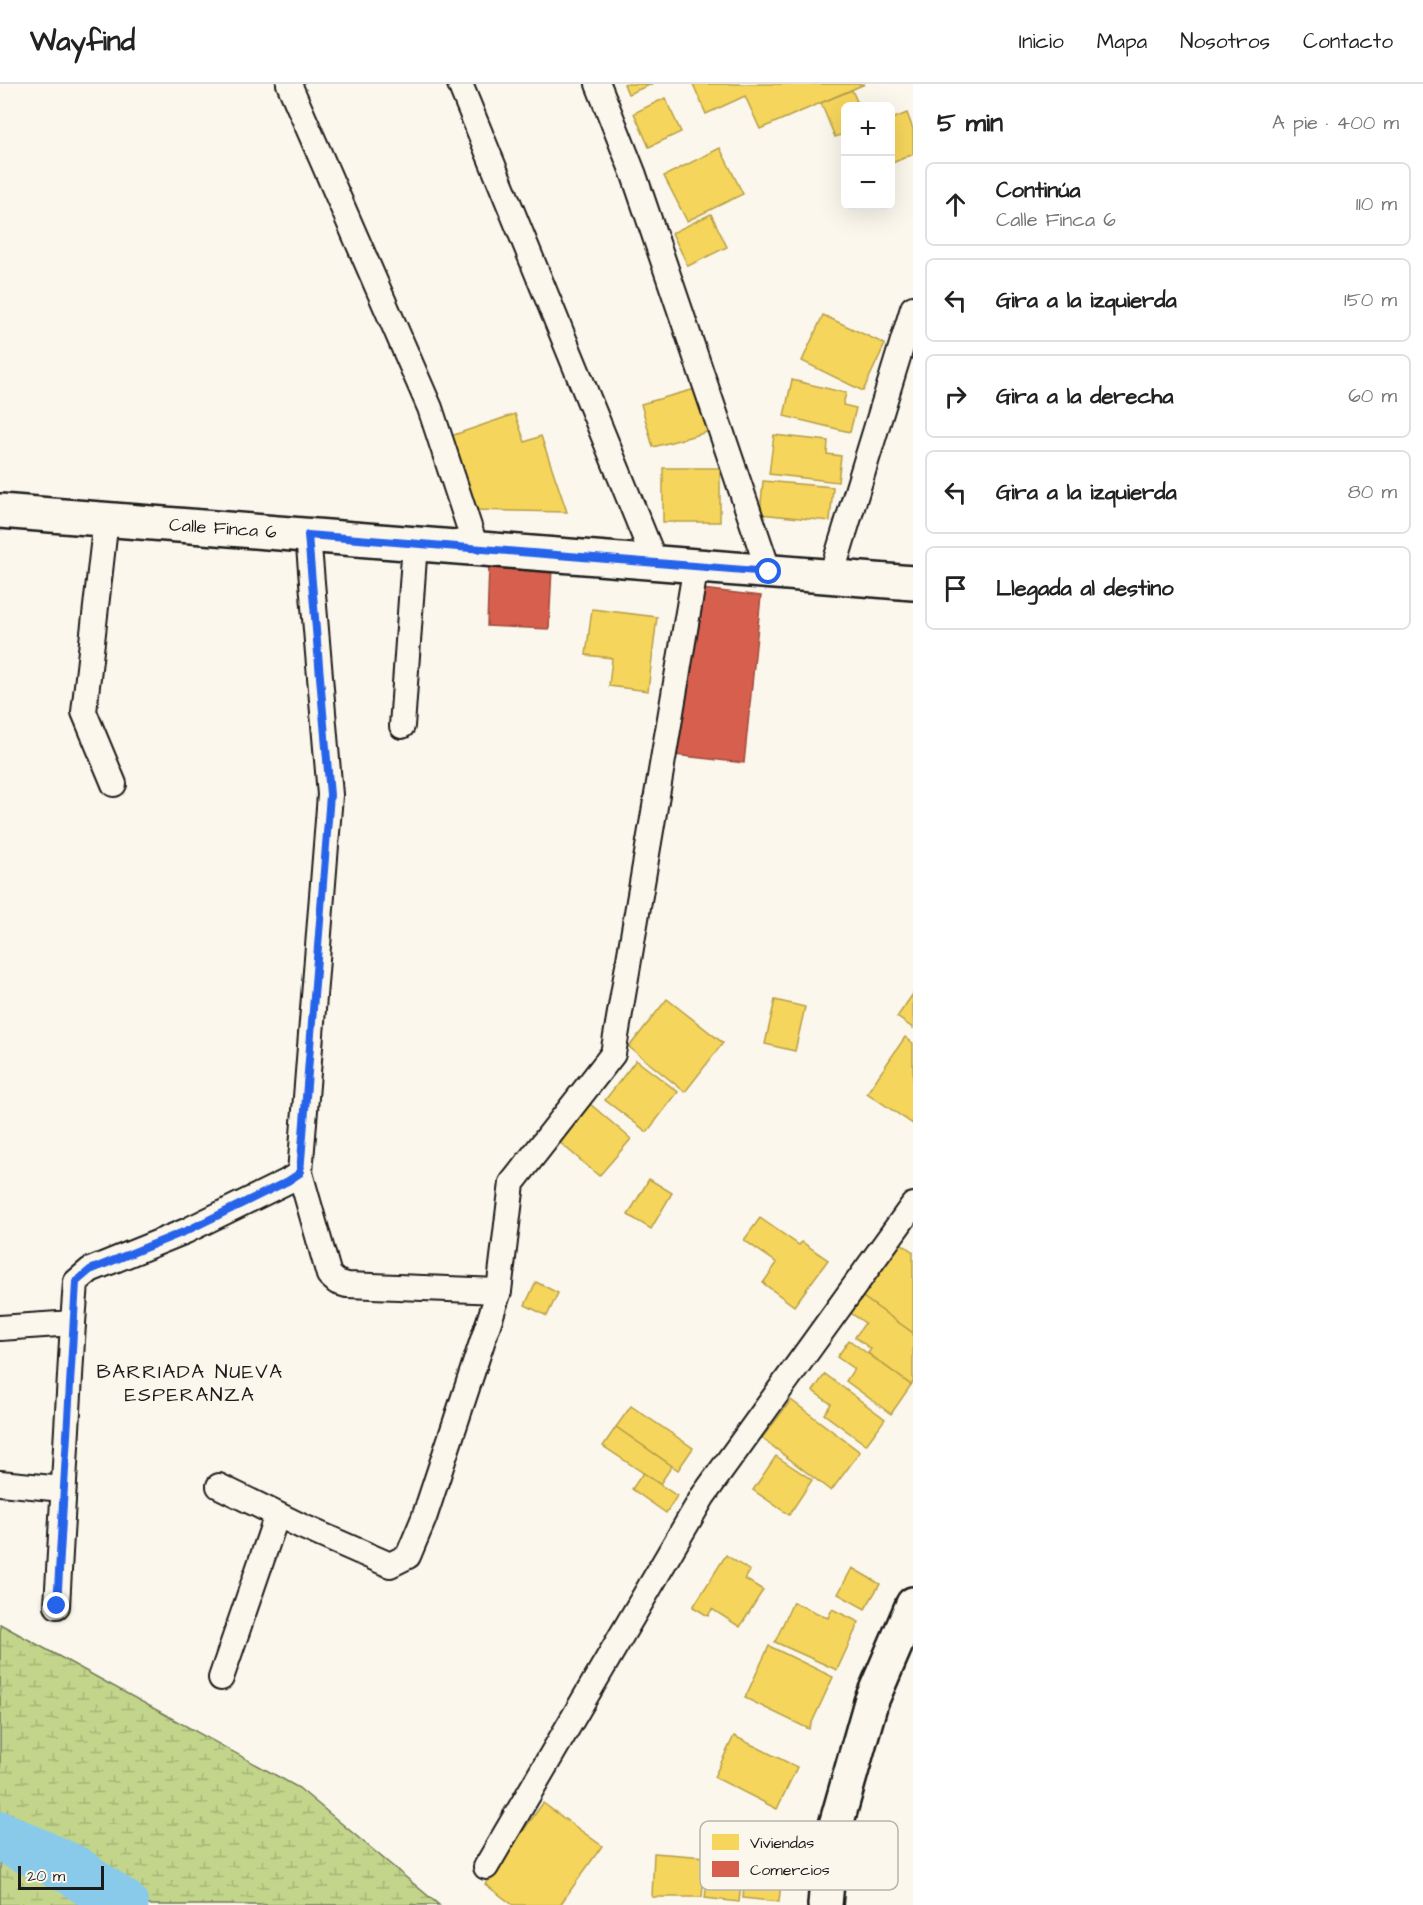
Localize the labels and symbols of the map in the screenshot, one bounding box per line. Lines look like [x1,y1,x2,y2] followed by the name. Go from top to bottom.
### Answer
[168,512,278,545] street label: Calle Finca 6
[755,558,781,584] route start
[96,1358,284,1409] district label: BARRIADA NUEVA ESPERANZA
[43,1592,69,1618] route end
[700,1821,898,1890] legend
[750,1832,814,1854] text: Viviendas
[750,1859,830,1881] text: Comercios
[18,1863,104,1890] scale bar

